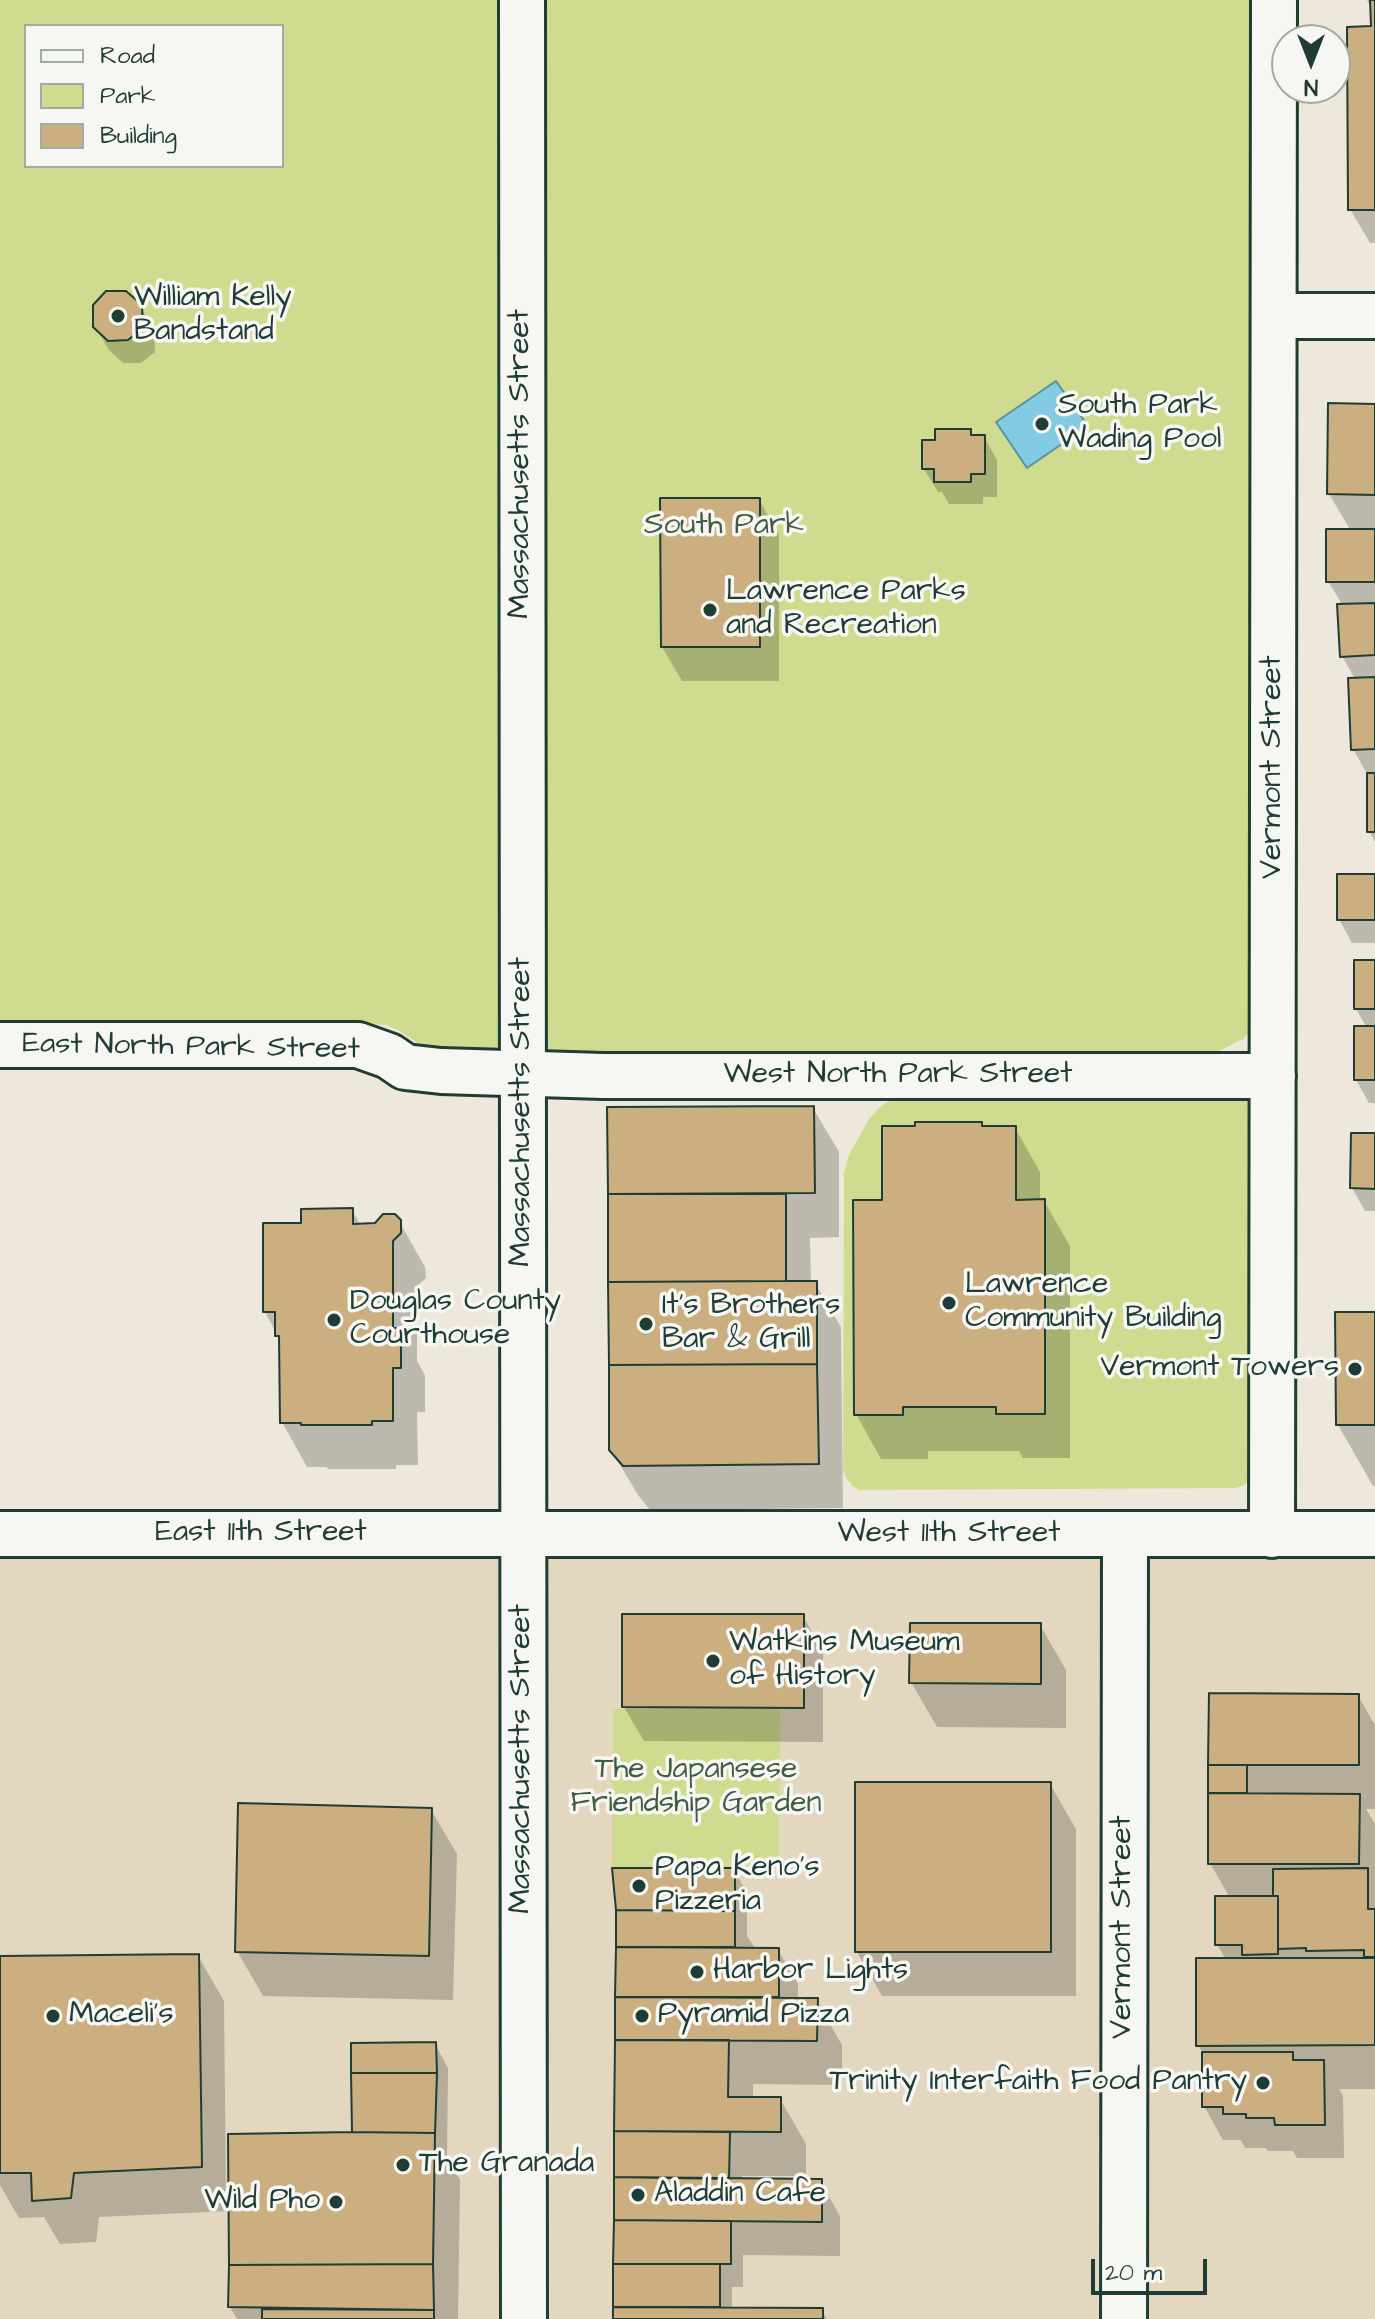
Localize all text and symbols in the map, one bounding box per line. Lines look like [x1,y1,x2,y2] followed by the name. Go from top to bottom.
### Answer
[24,24,284,168] legend
[1271,24,1351,104] north arrow
[100,39,155,73] text: Road
[1304,71,1318,102] text: N
[100,79,156,113] text: Park
[100,119,177,153] text: Building
[134,281,292,352] place label: William Kelly Bandstand
[109,307,127,325] marker: William Kelly Bandstand
[504,309,540,619] street label: Massachusetts Street
[1058,389,1221,460] place label: South Park Wading Pool
[1033,415,1051,433] marker: South Park Wading Pool
[644,509,804,545] park label: South Park
[726,575,966,646] place label: Lawrence Parks and Recreation
[701,601,719,619] marker: Lawrence Parks and Recreation
[1256,655,1292,879] street label: Vermont Street
[505,957,541,1267] street label: Massachusetts Street
[22,1027,360,1069] street label: East North Park Street
[724,1058,1072,1094] street label: West North Park Street
[965,1268,1221,1338] place label: Lawrence Community Building
[350,1285,561,1356] place label: Douglas County Courthouse
[662,1289,840,1360] place label: It's Brothers Bar & Grill
[940,1294,958,1312] marker: Lawrence Community Building
[325,1311,343,1329] marker: Douglas County Courthouse
[637,1315,655,1333] marker: It's Brothers Bar & Grill
[1100,1351,1339,1387] place label: Vermont Towers
[1346,1360,1364,1378] marker: Vermont Towers
[155,1516,367,1552] street label: East 11th Street
[838,1517,1060,1553] street label: West 11th Street
[505,1604,541,1914] street label: Massachusetts Street
[729,1626,960,1696] place label: Watkins Museum of History
[704,1652,722,1670] marker: Watkins Museum of History
[571,1753,821,1824] park label: The Japansese Friendship Garden
[1106,1815,1142,2039] street label: Vermont Street
[655,1851,820,1922] place label: Papa Keno's Pizzeria
[630,1877,648,1895] marker: Papa Keno's Pizzeria
[713,1954,908,1990] place label: Harbor Lights
[688,1963,706,1981] marker: Harbor Lights
[69,1998,173,2034] place label: Maceli's
[658,1998,849,2034] place label: Pyramid Pizza
[44,2007,62,2025] marker: Maceli's
[633,2007,651,2025] marker: Pyramid Pizza
[830,2065,1247,2101] place label: Trinity Interfaith Food Pantry
[1254,2074,1272,2092] marker: Trinity Interfaith Food Pantry
[419,2147,594,2183] place label: The Granada
[394,2156,412,2174] marker: The Granada
[654,2177,826,2213] place label: Aladdin Cafe
[204,2184,320,2220] place label: Wild Pho
[629,2186,647,2204] marker: Aladdin Cafe
[327,2193,345,2211] marker: Wild Pho
[1095,2243,1211,2293] scale bar
[1105,2256,1162,2290] text: 20 m

